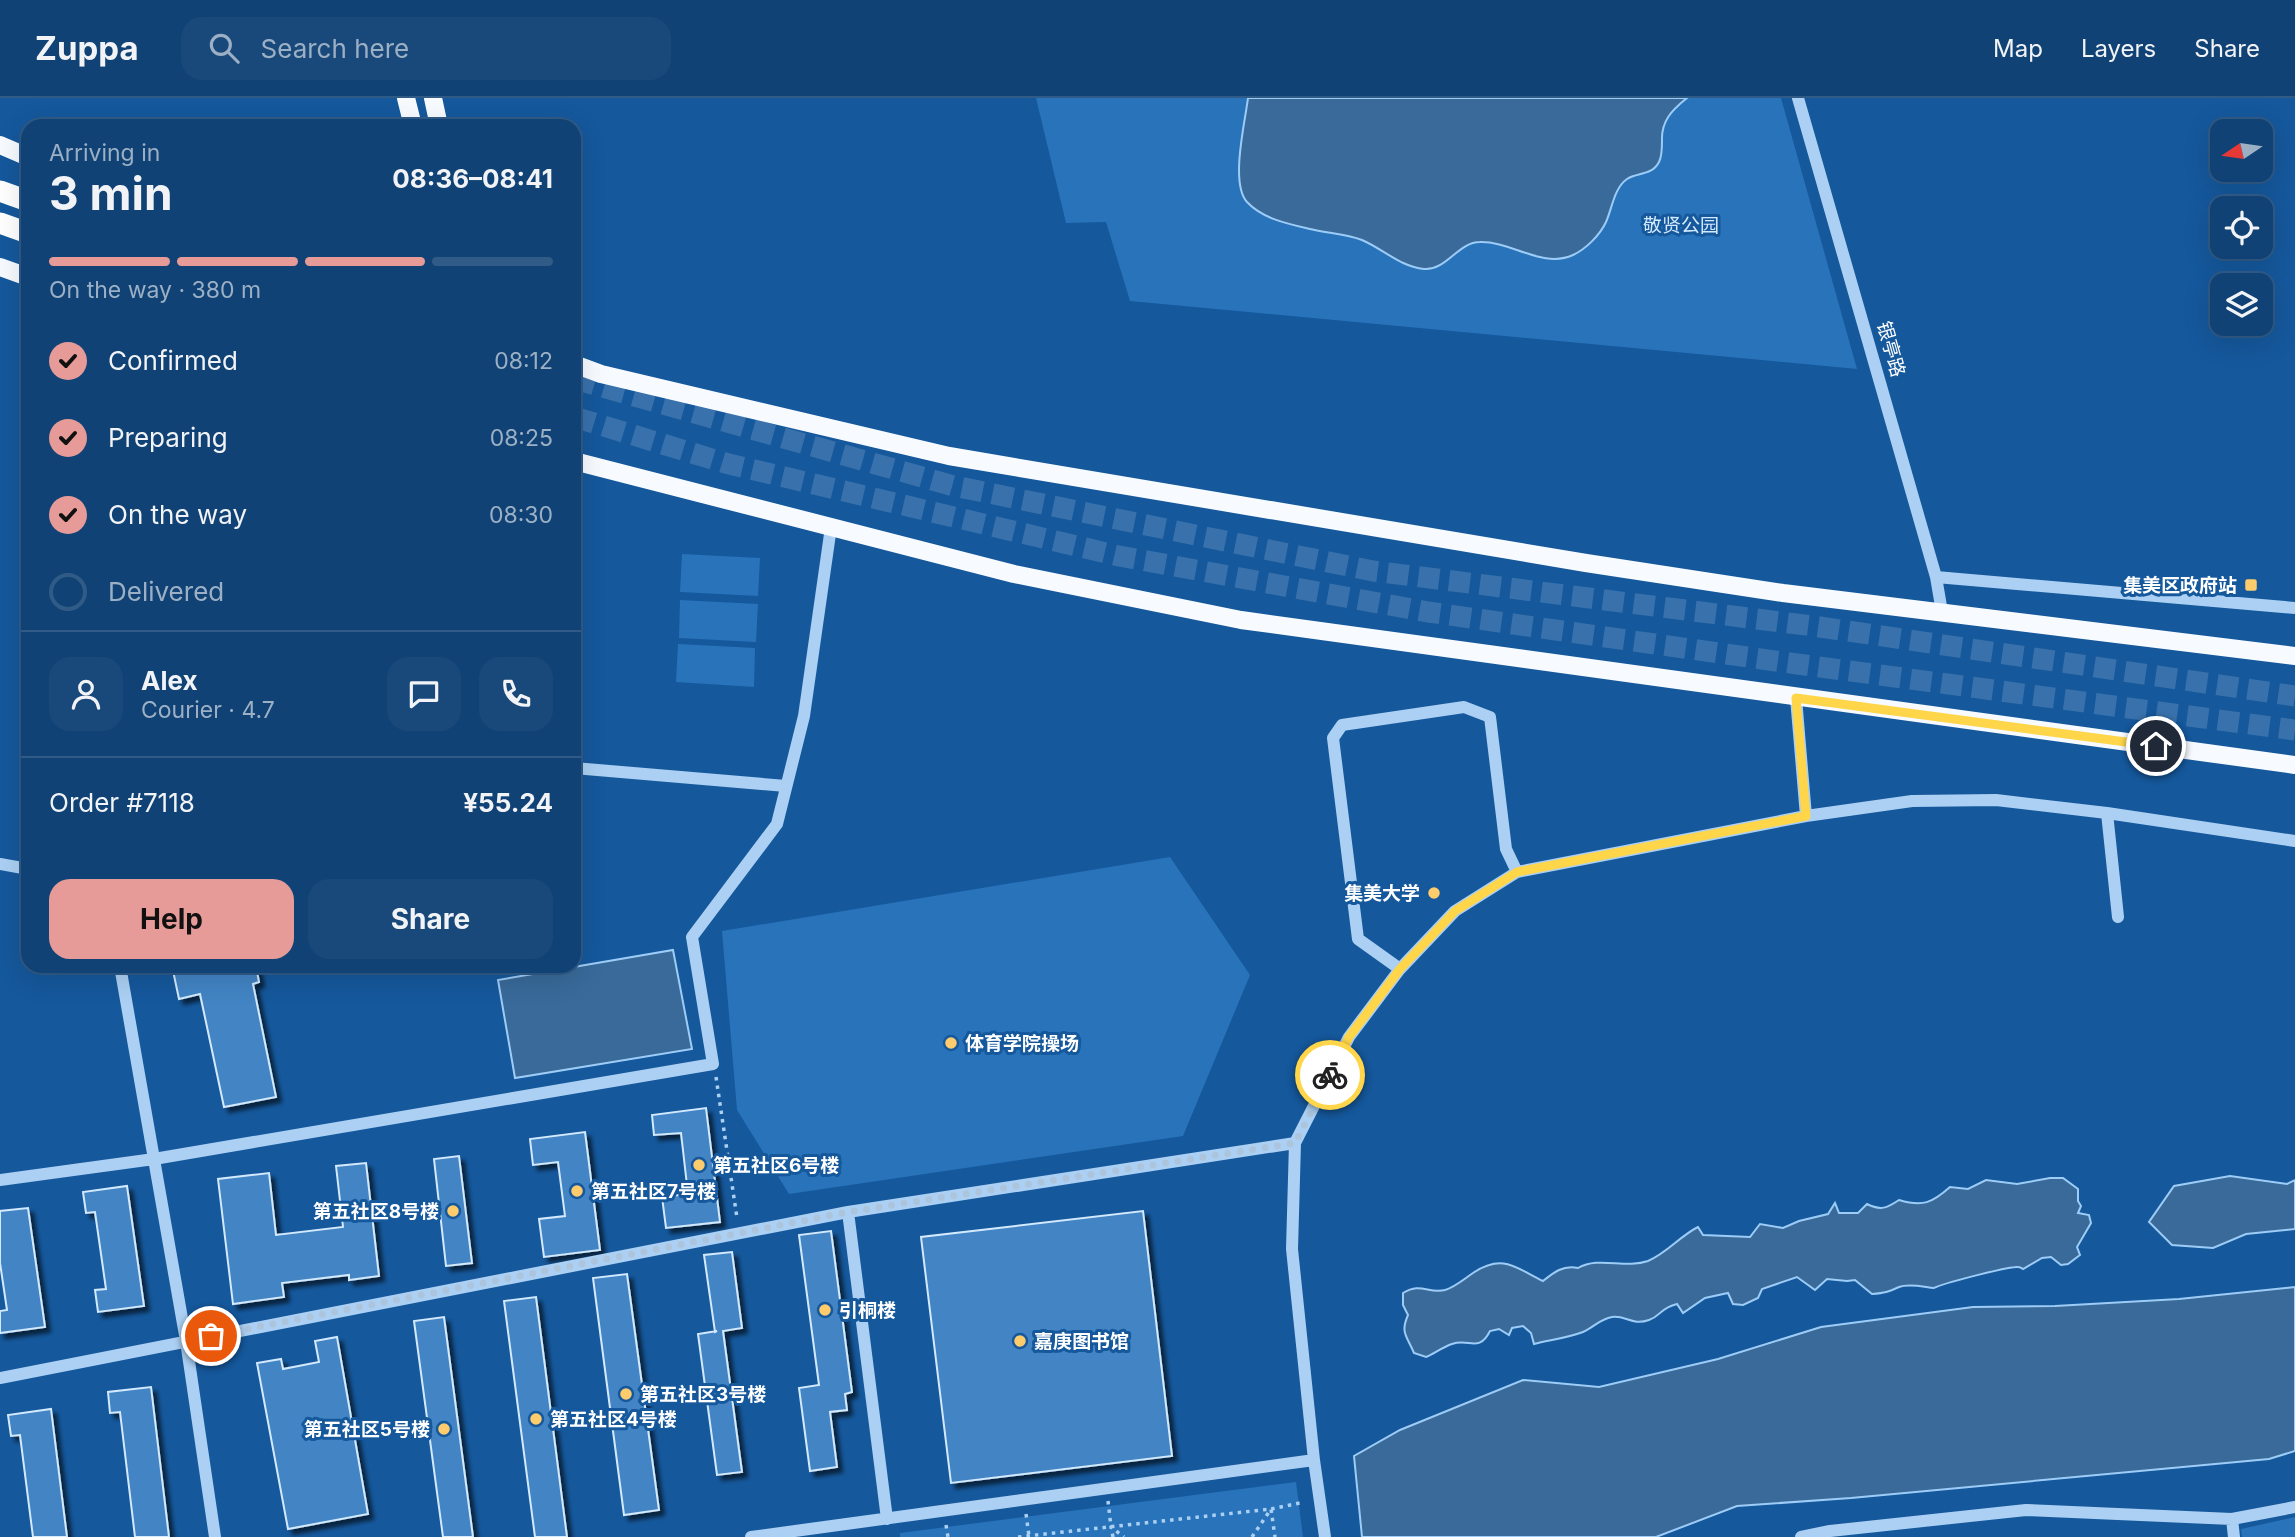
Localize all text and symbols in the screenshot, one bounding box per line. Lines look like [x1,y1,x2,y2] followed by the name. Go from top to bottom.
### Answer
[181,17,671,80] search box
[35,28,139,68] text: Zuppa
[205,29,243,67] icon: search
[261,33,409,64] text: Search here
[1993,34,2043,63] text: Map
[2081,34,2156,63] text: Layers
[2194,34,2260,63] text: Share
[2210,119,2273,182] north arrow
[2210,119,2273,336] map controls
[49,139,160,167] text: Arriving in
[392,163,553,194] text: 08:36–08:41
[49,165,173,221] text: 3 min
[2210,196,2273,259] button: locate
[1643,214,1719,237] park label: 敬贤公园
[2210,273,2273,336] button: layers
[49,276,261,304] text: On the way · 380 m
[1872,318,1910,380] street label: 银亭路
[49,342,87,380] icon: check
[108,345,238,376] text: Confirmed
[494,347,553,375] text: 08:12
[49,419,87,457] icon: check
[108,422,228,453] text: Preparing
[490,424,553,452] text: 08:25
[49,496,87,534] icon: check
[108,499,247,530] text: On the way
[489,501,553,529] text: 08:30
[2123,574,2237,597] place label: 集美区政府站
[108,576,224,607] text: Delivered
[2243,577,2259,593] marker: 集美区政府站
[49,657,123,731] button: person
[387,657,461,731] button: chat
[479,657,553,731] button: phone
[141,665,198,696] text: Alex
[141,696,275,724] text: Courier · 4.7
[2126,716,2186,776] pin
[2137,727,2175,765] icon: home
[49,787,195,818] text: Order #7118
[463,787,553,818] text: ¥55.24
[49,879,294,959] button: Help
[308,879,553,959] button: Share
[1344,882,1420,905] place label: 集美大学
[1426,885,1442,901] marker: 集美大学
[965,1032,1079,1055] place label: 体育学院操场
[943,1035,959,1051] marker: 体育学院操场
[1295,1040,1365,1110] courier
[1311,1056,1349,1094] icon: bike
[713,1154,839,1177] place label: 第五社区6号楼
[691,1157,707,1173] marker: 第五社区6号楼
[591,1180,716,1203] place label: 第五社区7号楼
[569,1183,585,1199] marker: 第五社区7号楼
[313,1200,439,1223] place label: 第五社区8号楼
[445,1203,461,1219] marker: 第五社区8号楼
[839,1299,896,1322] place label: 引桐楼
[817,1302,833,1318] marker: 引桐楼
[181,1306,241,1366] pin
[192,1317,230,1355] icon: bag
[1034,1330,1129,1353] place label: 嘉庚图书馆
[1012,1333,1028,1349] marker: 嘉庚图书馆
[640,1383,766,1406] place label: 第五社区3号楼
[618,1386,634,1402] marker: 第五社区3号楼
[550,1408,677,1431] place label: 第五社区4号楼
[528,1411,544,1427] marker: 第五社区4号楼
[304,1418,430,1441] place label: 第五社区5号楼
[436,1421,452,1437] marker: 第五社区5号楼

